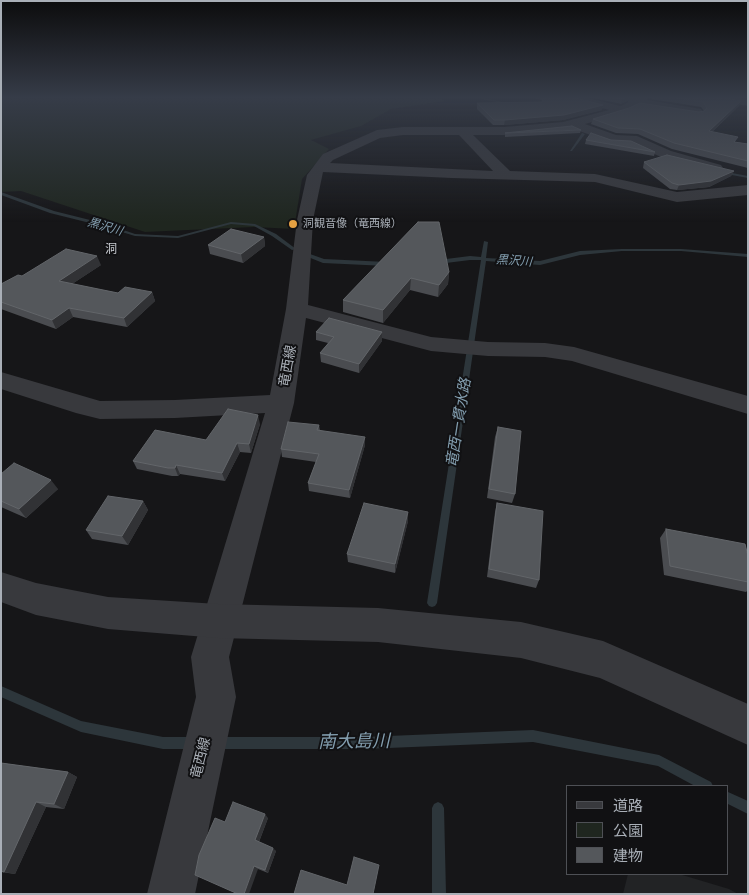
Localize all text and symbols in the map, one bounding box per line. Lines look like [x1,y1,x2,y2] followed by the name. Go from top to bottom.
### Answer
[86,215,124,239] water label: 黒沢川
[303,217,402,231] place label: 洞観音像（竜西線）
[287,218,299,230] marker: 洞観音像（竜西線）
[105,243,117,257] district label: 洞
[496,253,532,269] water label: 黒沢川
[276,344,300,388] street label: 竜西線
[443,377,475,469] water label: 竜西一貫水路
[318,731,390,753] water label: 南大島川
[188,736,214,780] street label: 竜西線
[566,785,729,875] legend
[613,797,643,815] text: 道路
[613,822,643,840] text: 公園
[613,847,643,865] text: 建物

